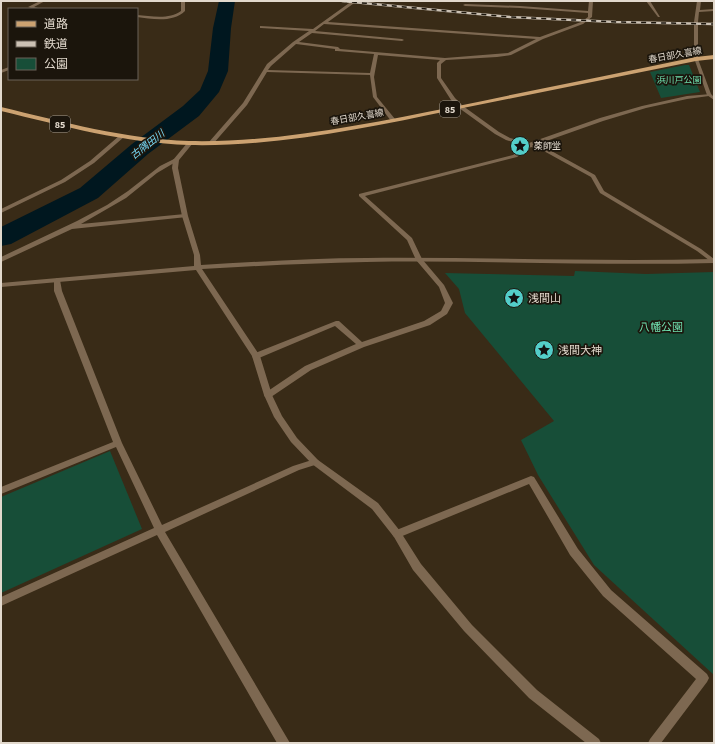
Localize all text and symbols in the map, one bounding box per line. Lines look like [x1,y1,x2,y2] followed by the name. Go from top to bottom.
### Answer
[8,8,138,80] legend
[44,16,68,33] text: 道路
[44,36,68,53] text: 鉄道
[647,44,704,67] street label: 春日部久喜線
[44,56,68,73] text: 公園
[656,74,702,87] park label: 浜川戸公園
[440,101,460,117] road number: 85
[329,106,386,129] street label: 春日部久喜線
[50,116,70,132] road number: 85
[128,126,168,163] water label: 古隅田川
[509,135,531,157] place icon: 薬師堂
[534,140,561,153] place label: 薬師堂
[503,287,525,309] place icon: 浅間山
[528,291,561,306] place label: 浅間山
[639,320,683,335] park label: 八幡公園
[533,339,555,361] place icon: 浅間大神
[558,343,602,358] place label: 浅間大神

